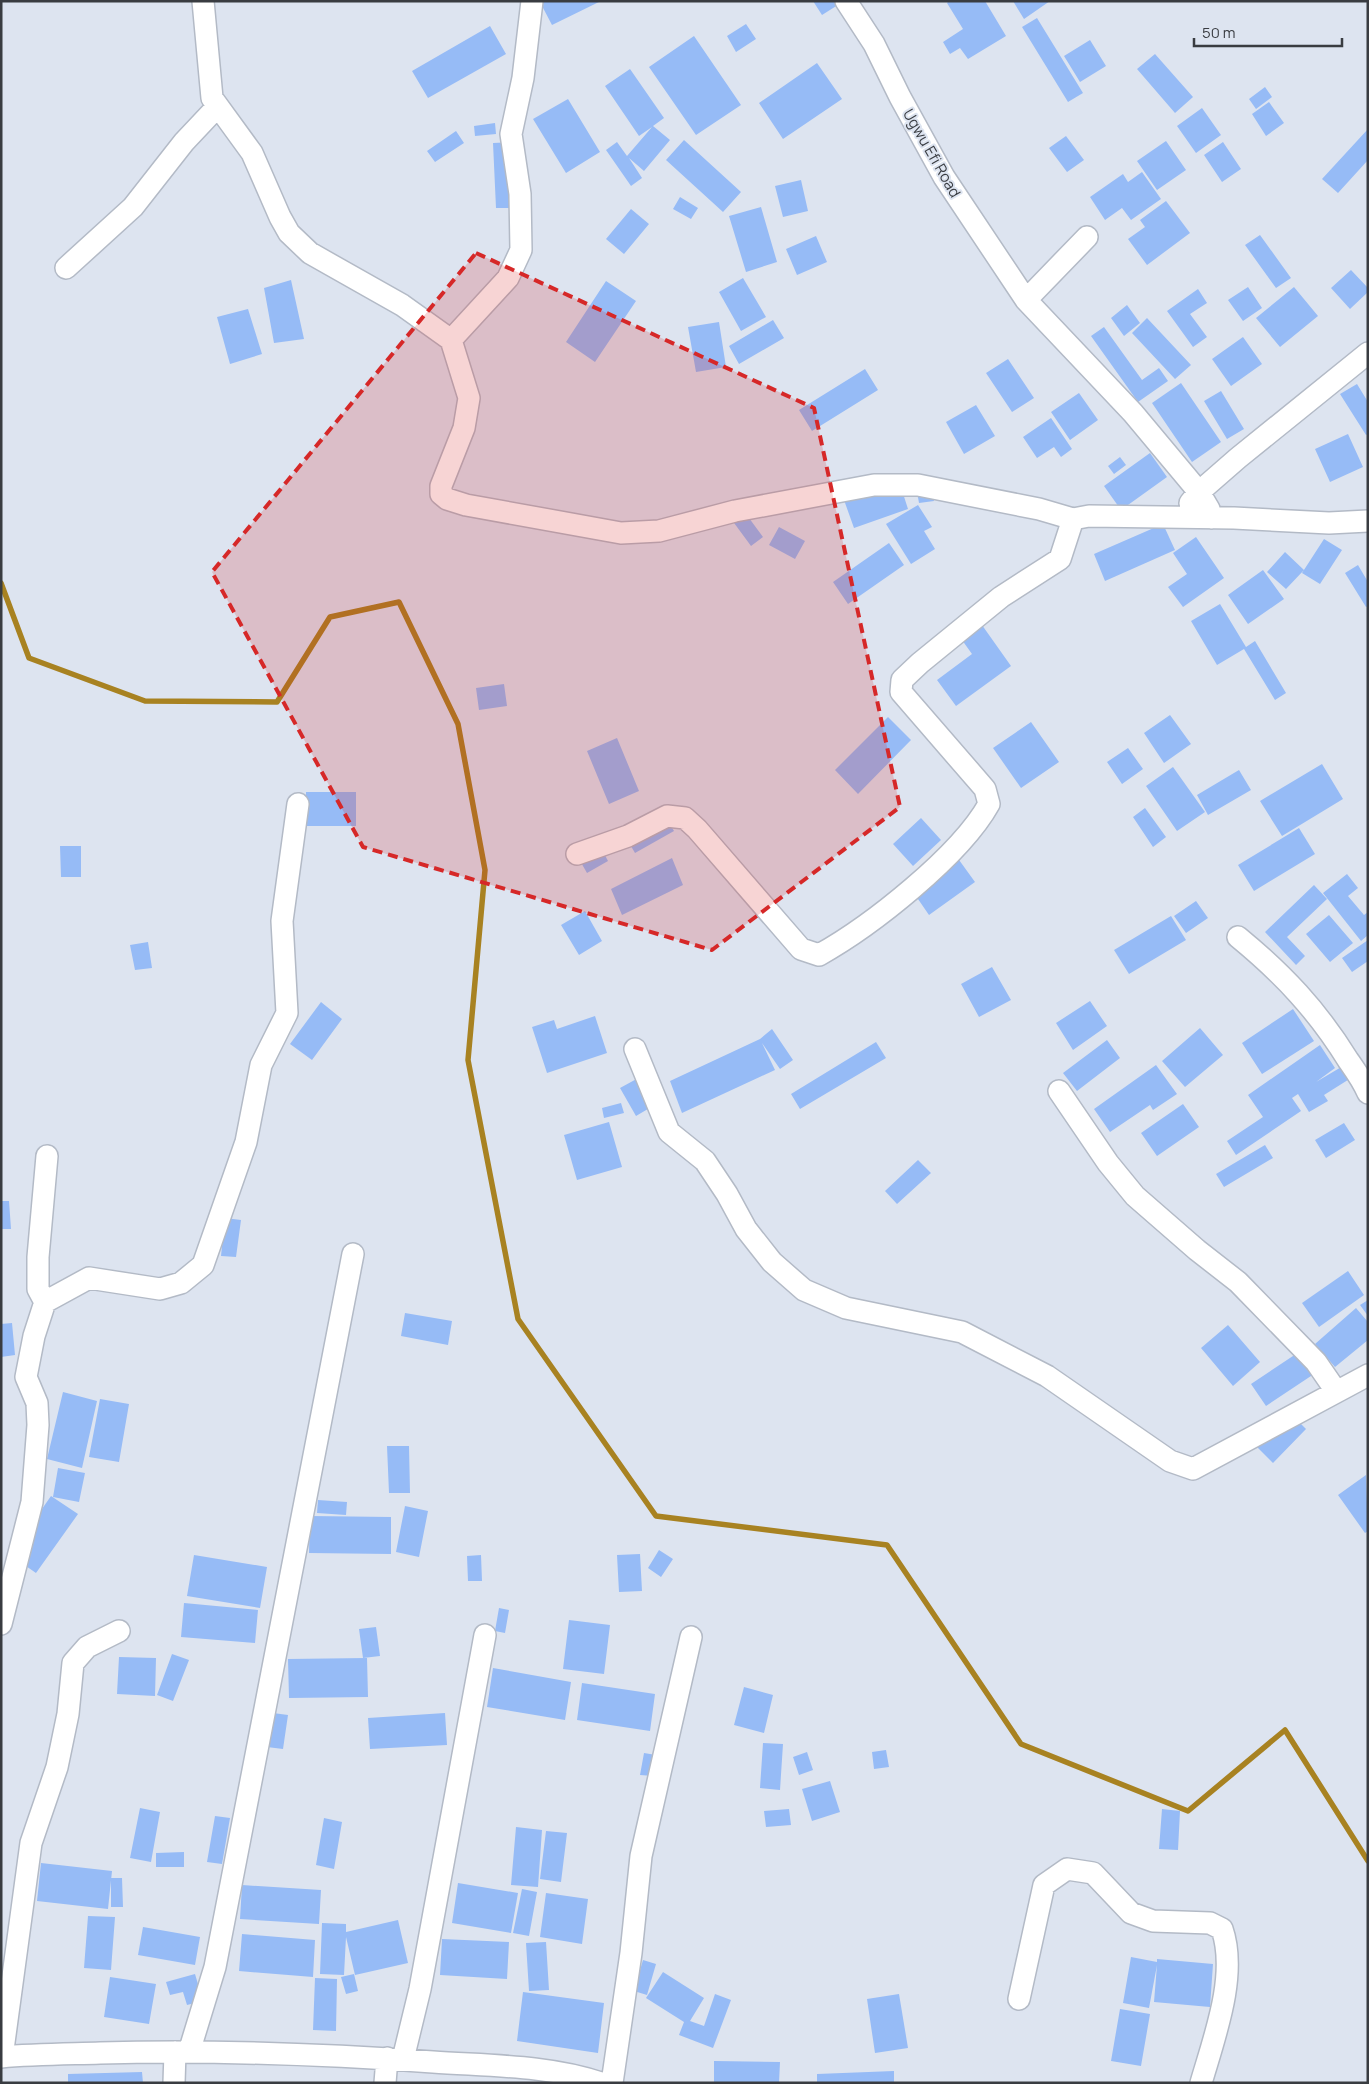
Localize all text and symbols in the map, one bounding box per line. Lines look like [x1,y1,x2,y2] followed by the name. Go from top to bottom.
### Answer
[1194,15,1342,47] scale bar
[1202,22,1236,43] text: 50 m
[898,105,966,201] street label: Ugwu Efi Road

